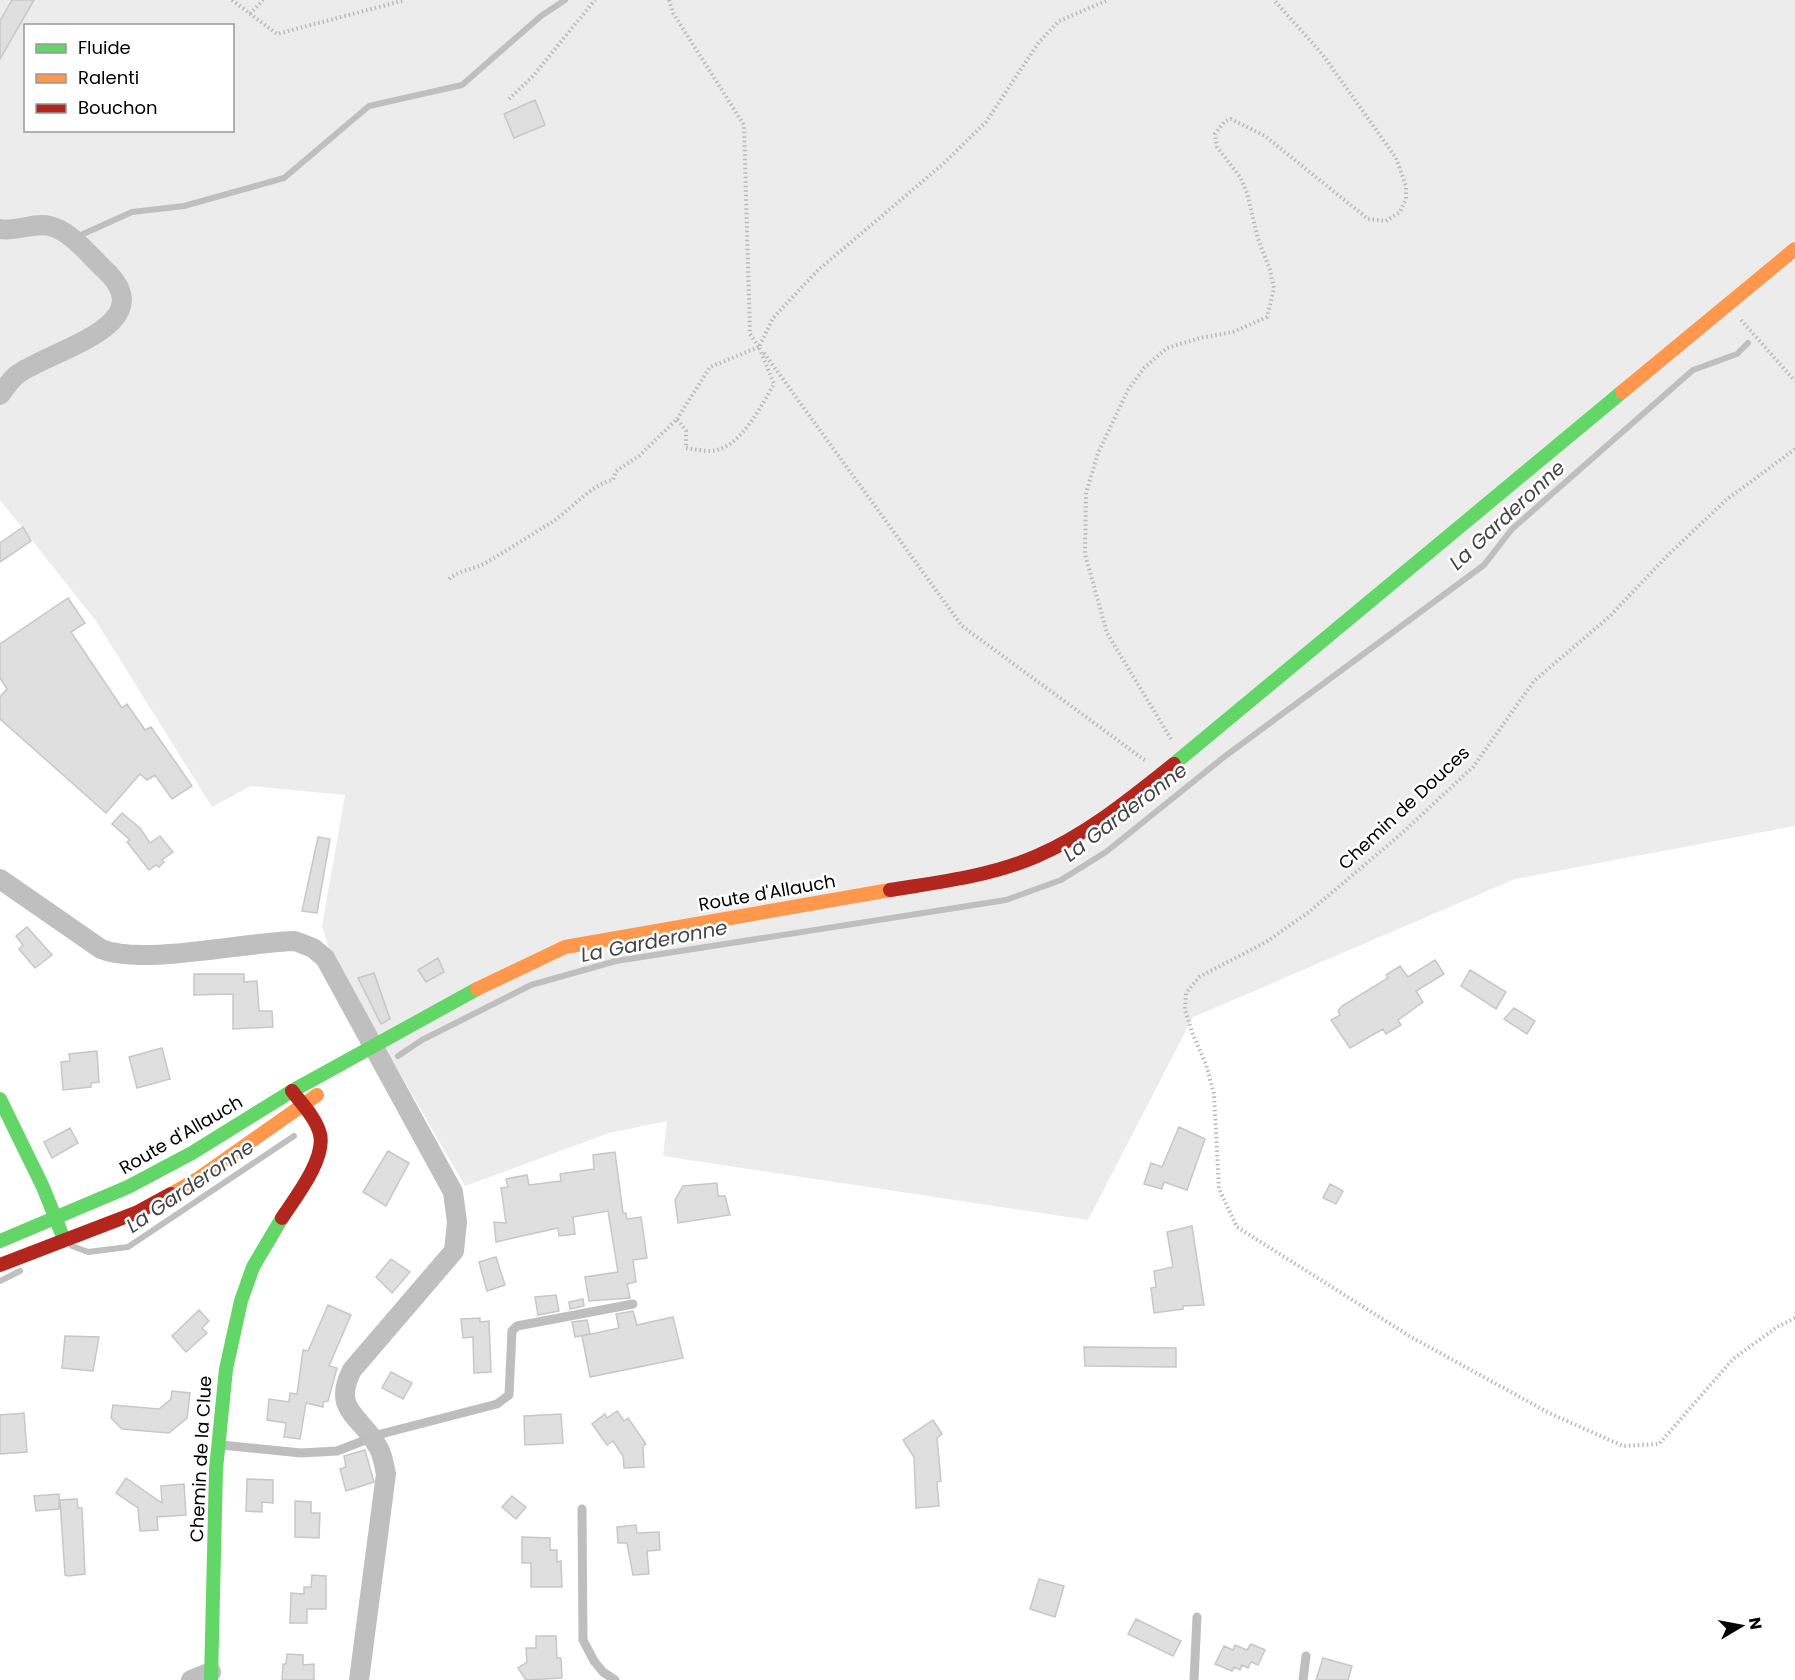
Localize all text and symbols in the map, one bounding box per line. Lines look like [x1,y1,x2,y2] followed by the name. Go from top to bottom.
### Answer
[24,24,234,132] legend
[78,35,131,60] text: Fluide
[78,65,139,90] text: Ralenti
[78,95,158,120] text: Bouchon
[1443,454,1571,576] water label: La Garderonne
[1333,740,1475,875] street label: Chemin de Douces
[1057,756,1193,868] water label: La Garderonne
[696,868,837,917] street label: Route d'Allauch
[578,913,730,969] water label: La Garderonne
[114,1089,247,1180] street label: Route d'Allauch
[120,1133,260,1239] water label: La Garderonne
[184,1375,217,1543] street label: Chemin de la Clue
[1711,1596,1771,1656] north arrow
[1743,1616,1768,1631] text: N

